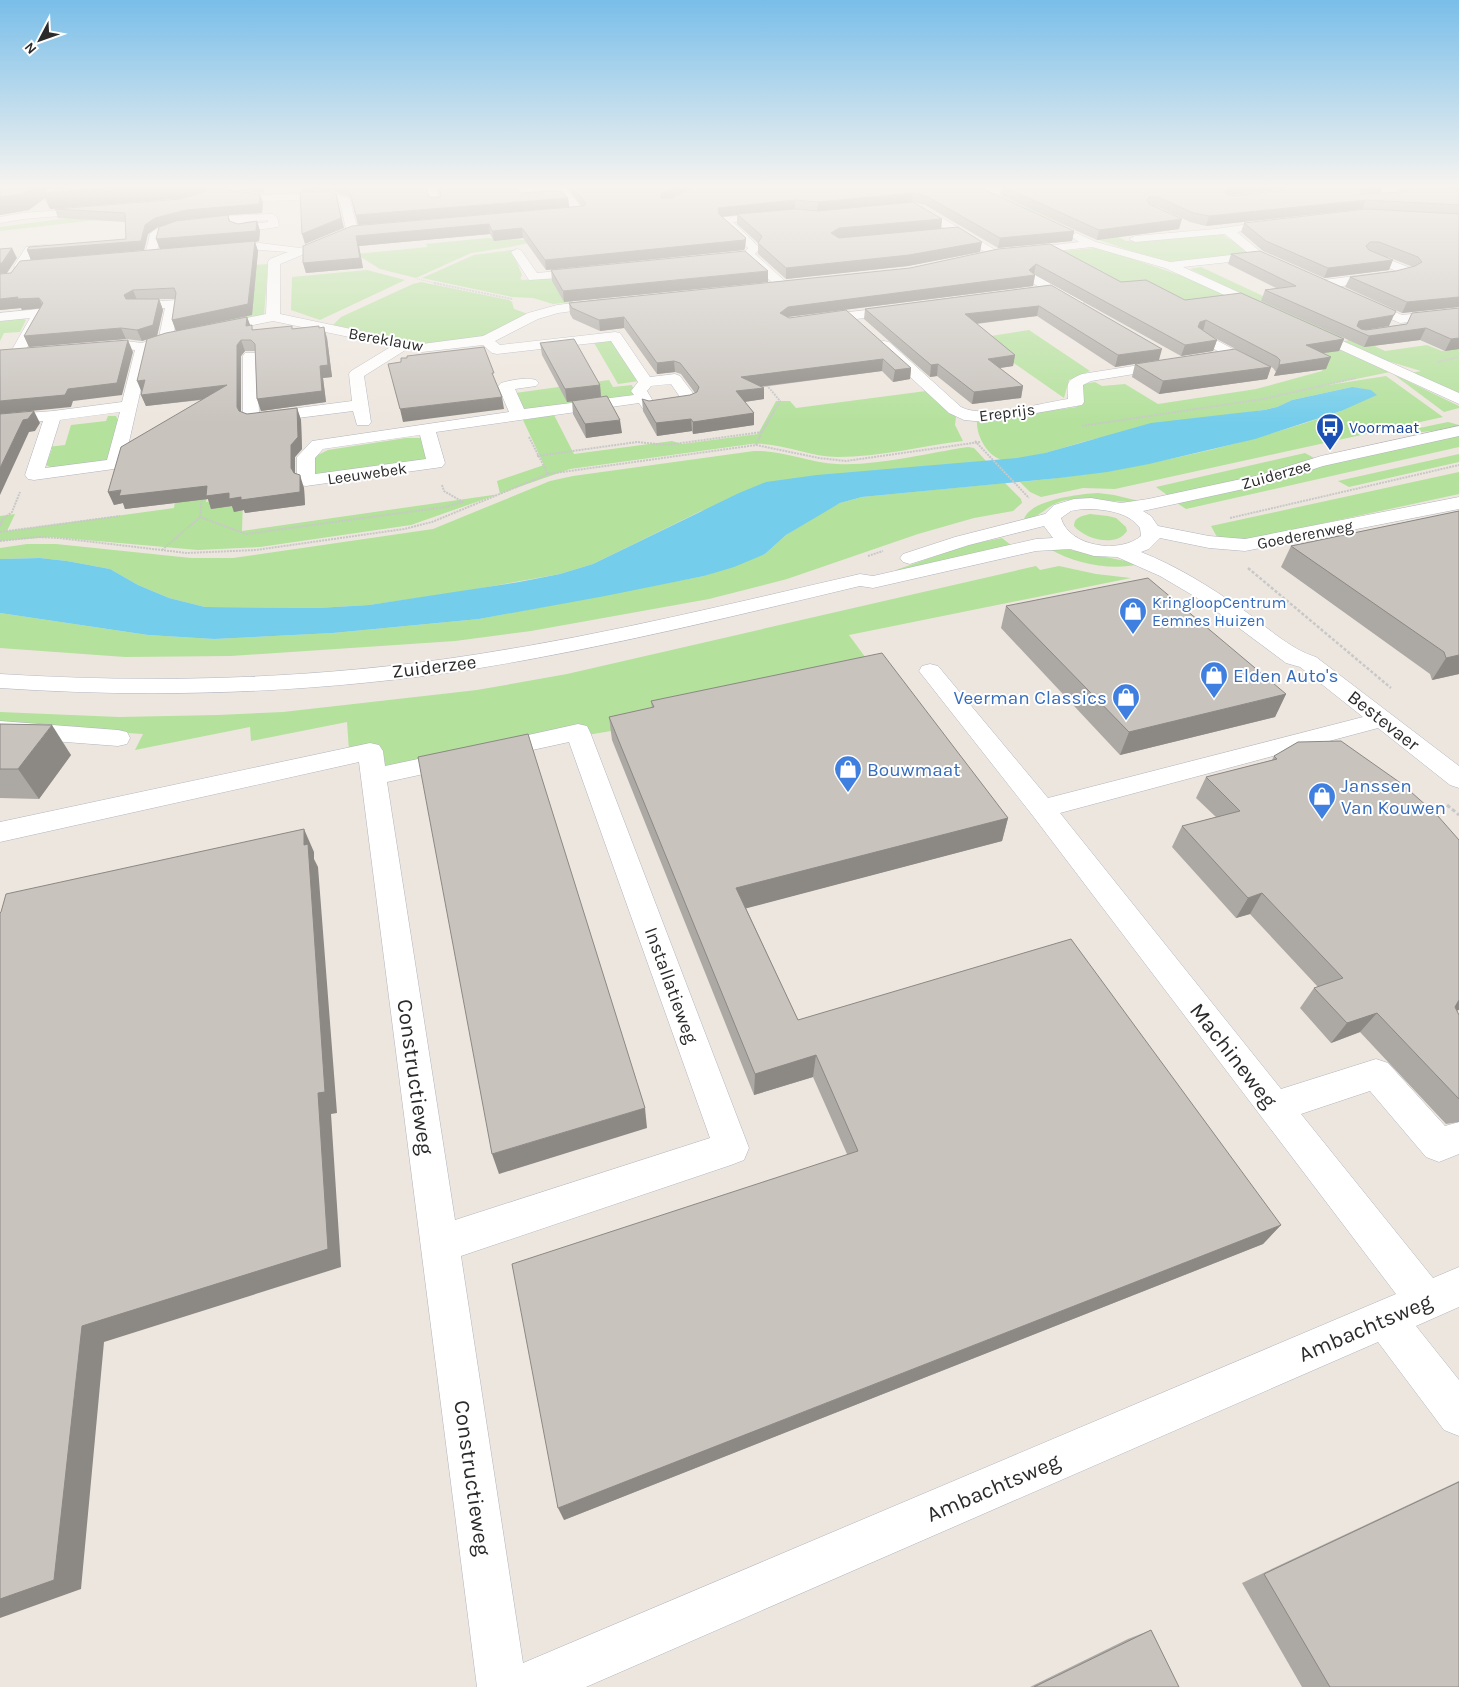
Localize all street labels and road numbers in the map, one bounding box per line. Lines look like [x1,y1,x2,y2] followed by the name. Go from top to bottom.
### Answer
[347,324,425,355] street label: Bereklauw
[978,400,1036,425] street label: Ereprijs
[1239,456,1313,493] street label: Zuiderzee
[326,459,408,488] street label: Leeuwebek
[1255,516,1355,553] street label: Goederenweg
[391,651,478,683] street label: Zuiderzee
[1343,686,1424,756] street label: Bestevaer
[640,924,702,1047] street label: Installatieweg
[391,998,439,1157] street label: Constructieweg
[1184,998,1283,1114] street label: Machineweg
[1295,1288,1437,1368] street label: Ambachtsweg
[448,1399,496,1558] street label: Constructieweg
[923,1448,1065,1528] street label: Ambachtsweg

